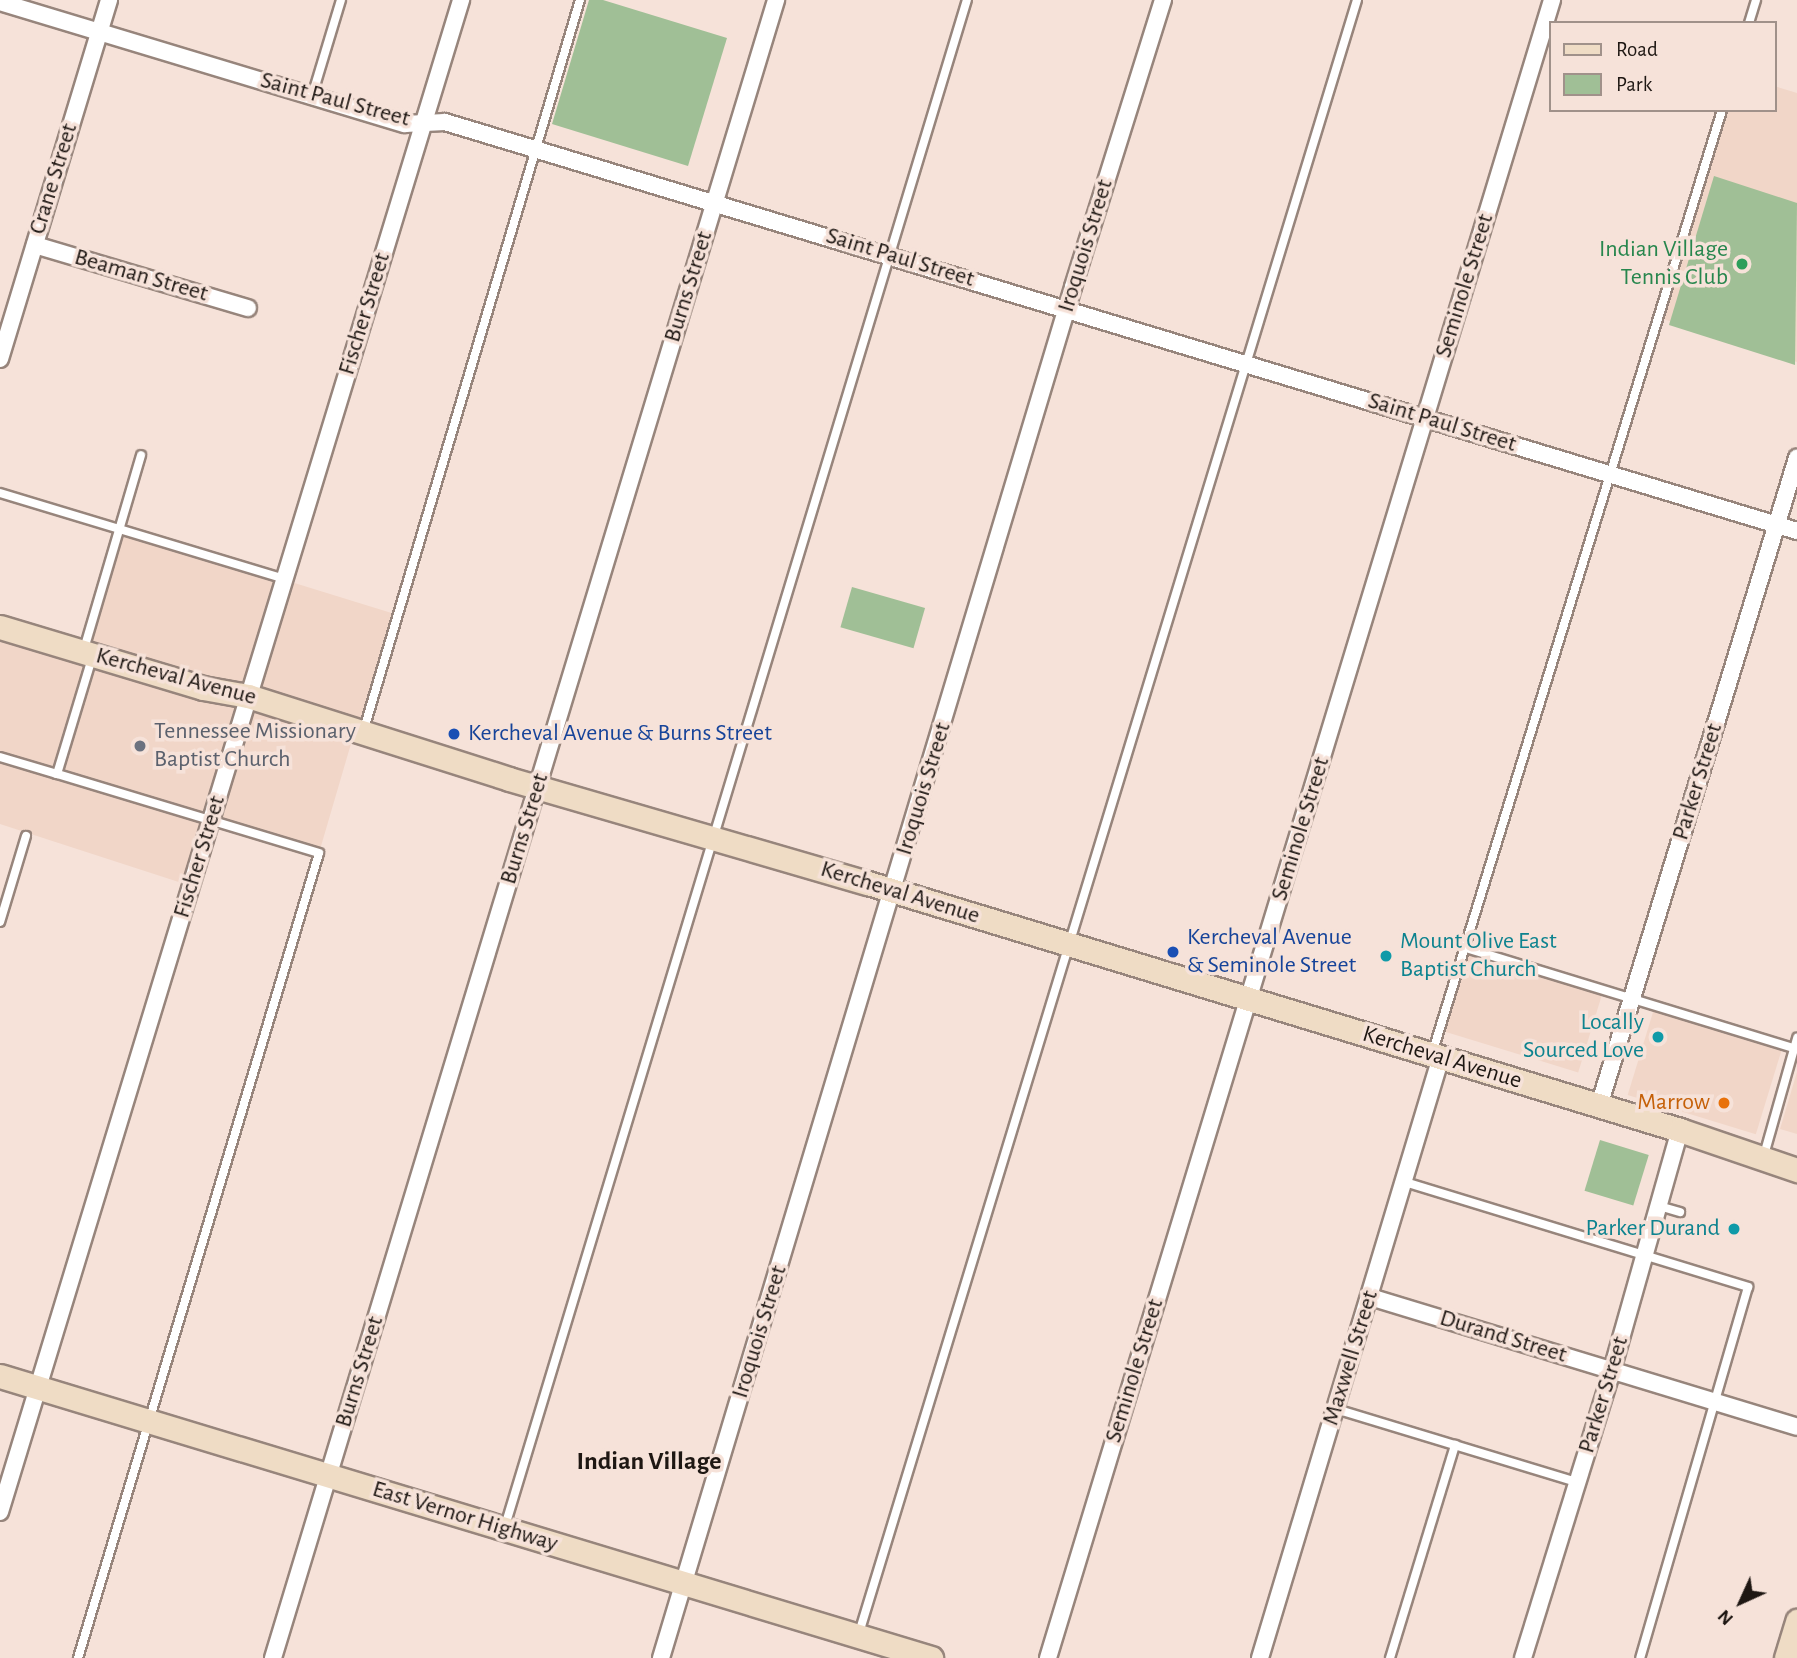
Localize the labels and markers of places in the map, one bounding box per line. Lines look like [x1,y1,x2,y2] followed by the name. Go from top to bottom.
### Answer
[1599,236,1728,292] place label: Indian Village Tennis Club
[1734,256,1750,272] marker: Indian Village Tennis Club
[154,718,356,774] place label: Tennessee Missionary Baptist Church
[468,720,772,748] place label: Kercheval Avenue & Burns Street
[446,726,462,742] marker: Kercheval Avenue & Burns Street
[132,738,148,754] marker: Tennessee Missionary Baptist Church
[1187,924,1356,980] place label: Kercheval Avenue & Seminole Street
[1400,928,1557,984] place label: Mount Olive East Baptist Church
[1165,944,1181,960] marker: Kercheval Avenue & Seminole Street
[1378,948,1394,964] marker: Mount Olive East Baptist Church
[1523,1009,1644,1065] place label: Locally Sourced Love
[1650,1029,1666,1045] marker: Locally Sourced Love
[1637,1089,1710,1117] place label: Marrow
[1716,1095,1732,1111] marker: Marrow
[1586,1215,1720,1243] place label: Parker Durand
[1726,1221,1742,1237] marker: Parker Durand

